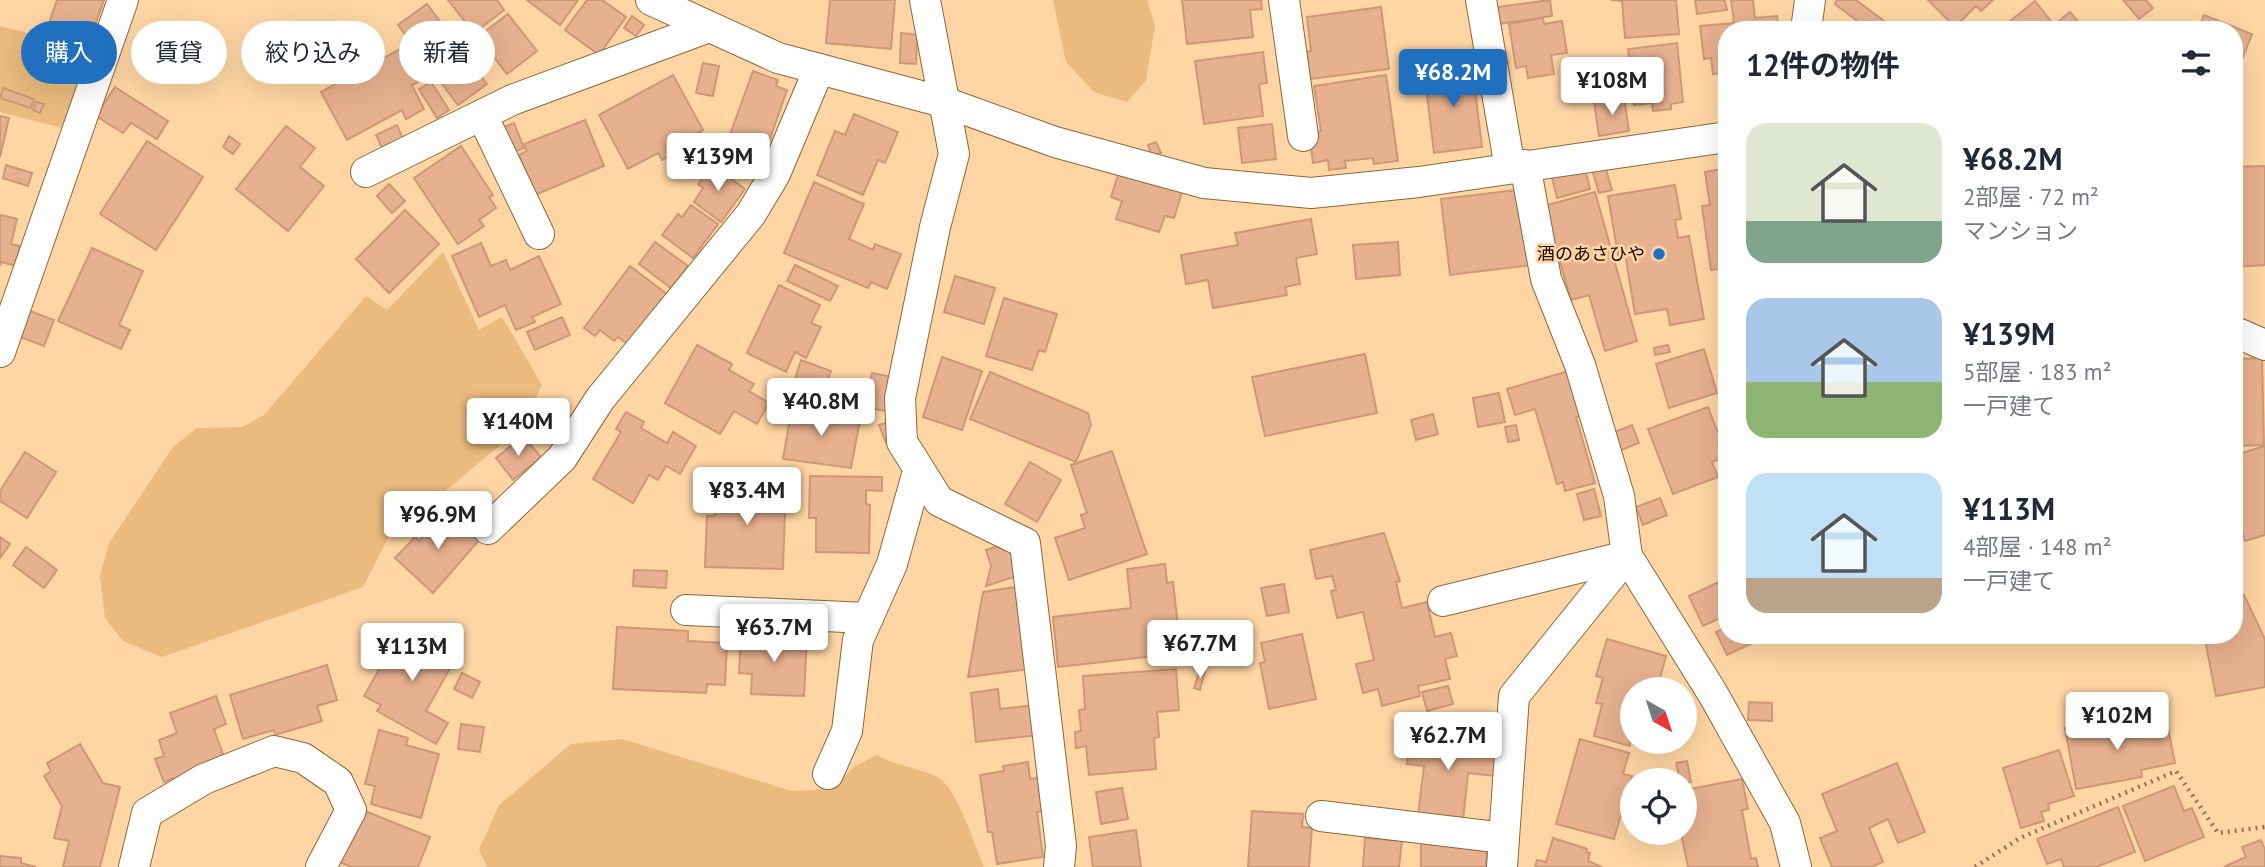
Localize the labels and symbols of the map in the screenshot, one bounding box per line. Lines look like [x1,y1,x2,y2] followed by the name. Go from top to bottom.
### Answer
[1396,50,1510,109] pin: ¥68.2M
[1563,58,1661,117] pin: ¥108M
[669,134,767,193] pin: ¥139M
[1537,242,1645,265] place label: 酒のあさひや
[1651,246,1667,262] marker: 酒のあさひや
[764,378,878,438] pin: ¥40.8M
[469,398,567,458] pin: ¥140M
[690,468,804,527] pin: ¥83.4M
[381,491,495,551] pin: ¥96.9M
[717,604,831,664] pin: ¥63.7M
[1143,620,1257,680] pin: ¥67.7M
[363,624,461,683] pin: ¥113M
[1620,677,1698,754] north arrow
[2068,692,2166,752] pin: ¥102M
[1391,712,1505,772] pin: ¥62.7M

